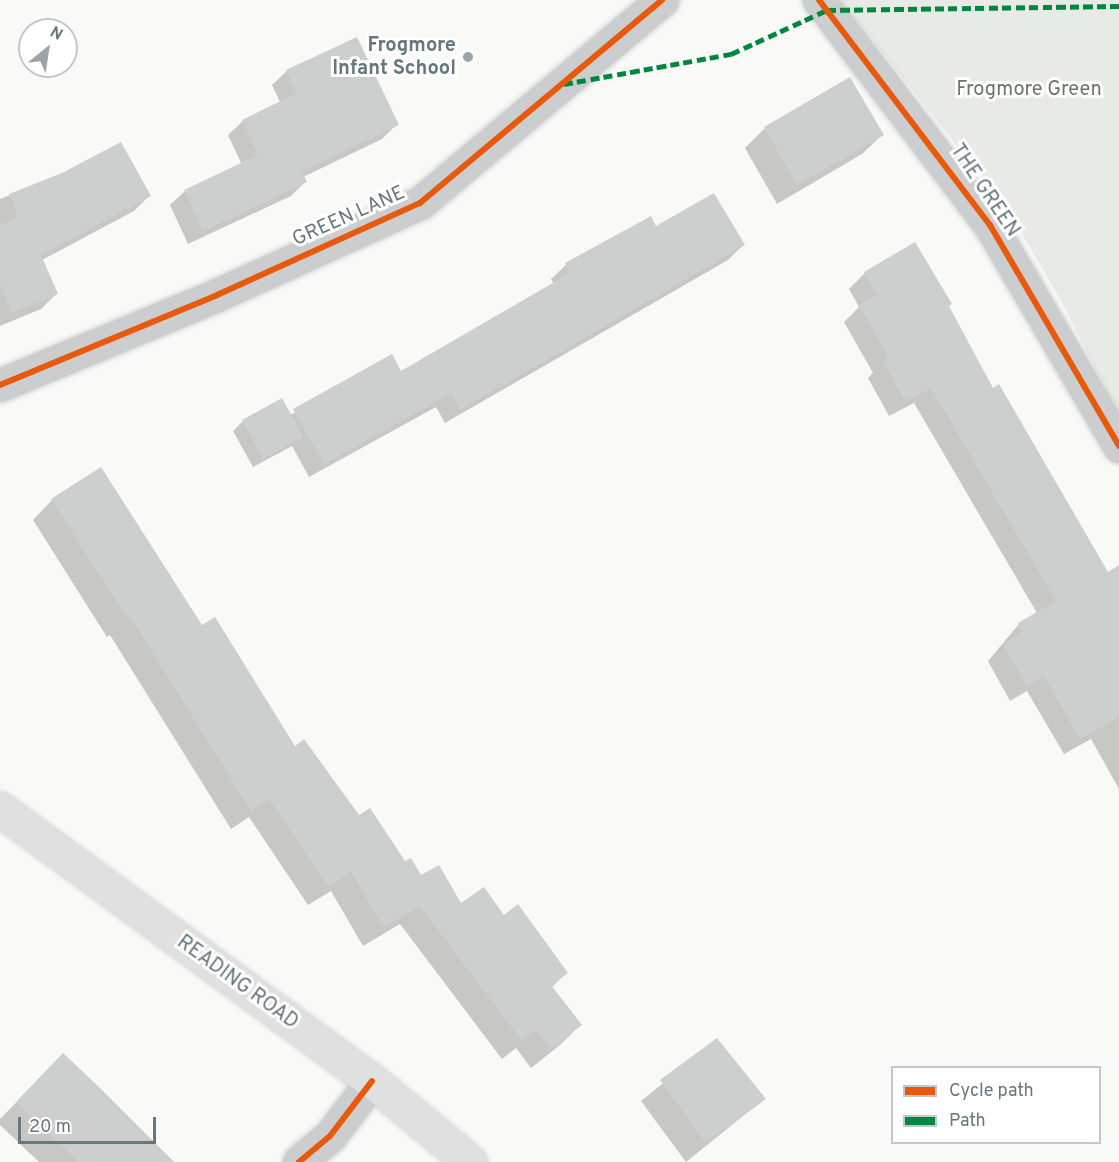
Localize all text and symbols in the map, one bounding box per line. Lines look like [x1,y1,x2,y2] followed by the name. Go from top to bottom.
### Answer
[18,18,78,78] north arrow
[46,23,66,46] text: N
[332,34,456,81] place label: Frogmore Infant School
[461,50,475,64] marker: Frogmore Infant School
[956,78,1102,102] park label: Frogmore Green
[944,140,1024,242] street label: THE GREEN
[289,182,409,252] street label: GREEN LANE
[172,931,302,1035] street label: READING ROAD
[891,1066,1101,1144] legend
[949,1080,1034,1103] text: Cycle path
[21,1105,159,1143] scale bar
[949,1110,986,1133] text: Path
[29,1116,71,1139] text: 20 m

